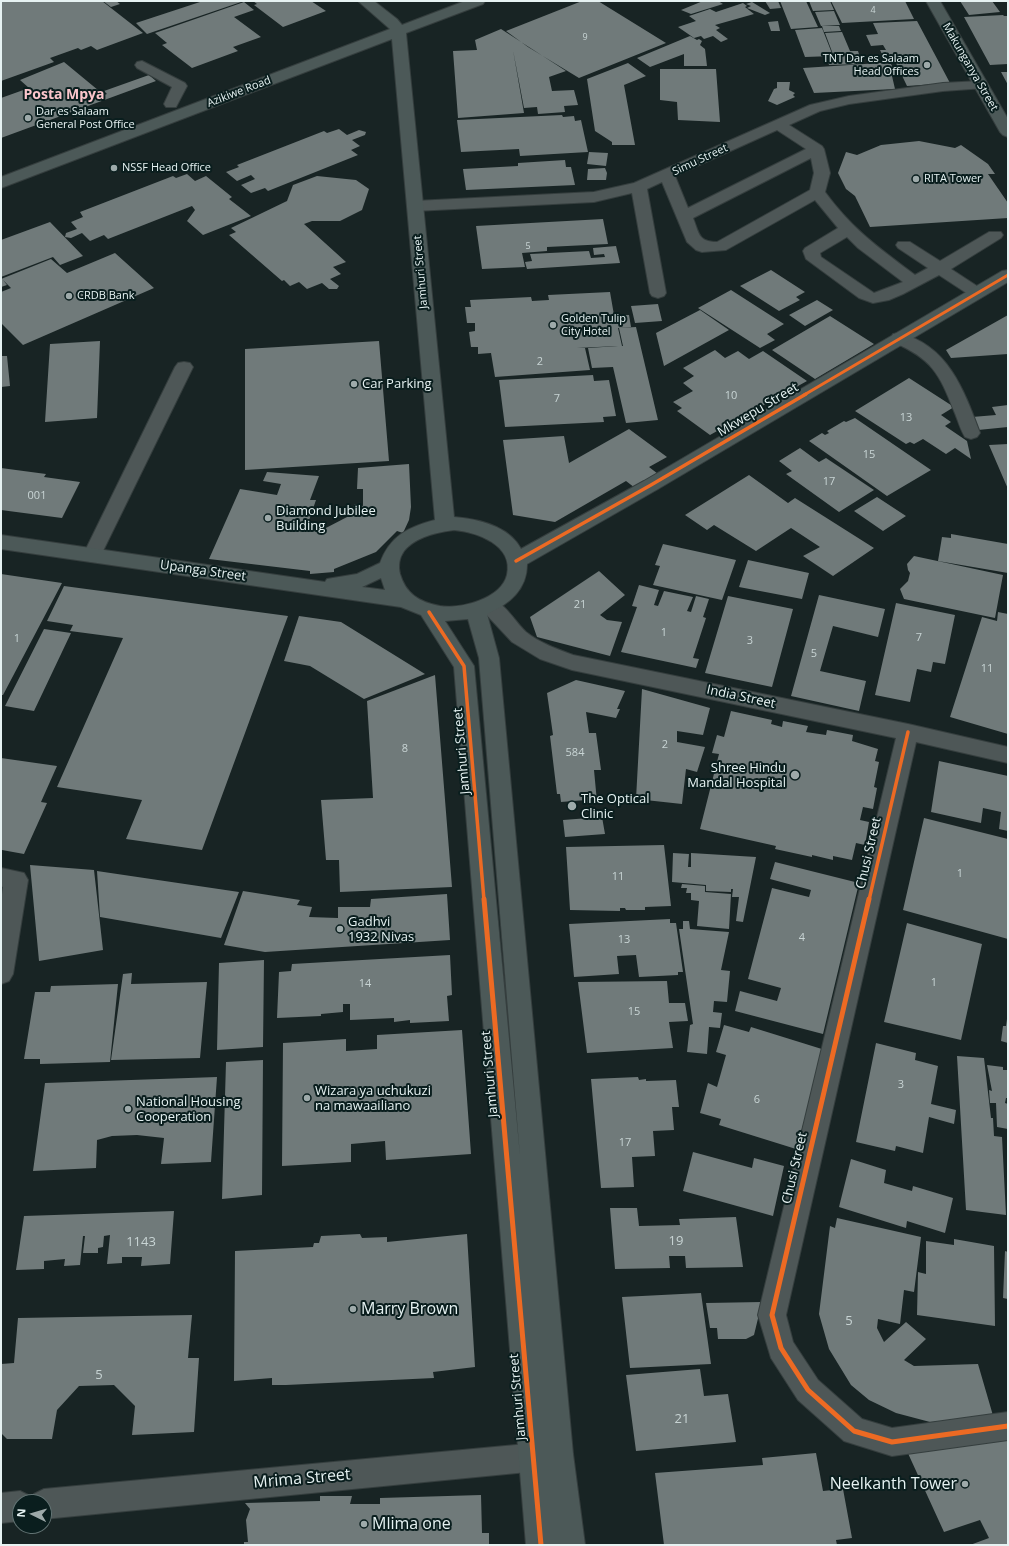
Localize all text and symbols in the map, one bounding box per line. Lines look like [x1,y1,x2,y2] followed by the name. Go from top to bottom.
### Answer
[870,5,876,15] house number: 4
[939,21,1001,113] street label: Makunganya Street
[582,32,588,42] house number: 9
[823,52,919,78] place label: TNT Dar es Salaam Head Offices
[922,60,932,70] marker: TNT Dar es Salaam Head Offices
[205,74,273,110] street label: Azikiwe Road
[23,87,105,103] district label: Posta Mpya
[36,105,135,131] place label: Dar es Salaam General Post Office
[23,113,33,123] marker: Dar es Salaam General Post Office
[670,141,730,179] street label: Simu Street
[122,161,211,175] place label: NSSF Head Office
[109,163,119,173] marker: NSSF Head Office
[924,172,982,186] place label: RITA Tower
[911,174,921,184] marker: RITA Tower
[411,235,431,309] street label: Jamhuri Street
[525,241,531,251] house number: 5
[77,289,134,303] place label: CRDB Bank
[64,291,74,301] marker: CRDB Bank
[561,312,626,338] place label: Golden Tulip City Hotel
[548,320,558,330] marker: Golden Tulip City Hotel
[537,355,543,369] house number: 2
[362,376,432,392] place label: Car Parking
[349,379,359,389] marker: Car Parking
[715,380,801,440] street label: Mkwepu Street
[725,389,737,403] house number: 10
[554,392,560,406] house number: 7
[900,411,912,425] house number: 13
[863,448,875,462] house number: 15
[823,475,835,489] house number: 17
[28,489,46,503] house number: 001
[276,503,376,534] place label: Diamond Jubilee Building
[263,513,273,523] marker: Diamond Jubilee Building
[159,557,247,585] street label: Upanga Street
[574,598,586,612] house number: 21
[661,626,667,640] house number: 1
[916,631,922,645] house number: 7
[14,632,20,646] house number: 1
[747,634,753,648] house number: 3
[811,647,817,661] house number: 5
[981,662,993,676] house number: 11
[705,682,777,712] street label: India Street
[450,707,474,795] street label: Jamhuri Street
[662,738,668,752] house number: 2
[402,742,408,756] house number: 8
[566,746,584,760] house number: 584
[687,760,786,791] place label: Shree Hindu Mandal Hospital
[789,769,801,781] marker: Shree Hindu Mandal Hospital
[581,791,650,822] place label: The Optical Clinic
[566,800,578,812] marker: The Optical Clinic
[853,816,885,890] street label: Chusi Street
[957,867,963,881] house number: 1
[612,870,624,884] house number: 11
[348,914,414,945] place label: Gadhvi 1932 Nivas
[335,924,345,934] marker: Gadhvi 1932 Nivas
[799,931,805,945] house number: 4
[618,933,630,947] house number: 13
[931,976,937,990] house number: 1
[359,977,371,991] house number: 14
[628,1005,640,1019] house number: 15
[478,1030,502,1118] street label: Jamhuri Street
[898,1078,904,1092] house number: 3
[315,1083,431,1114] place label: Wizara ya uchukuzi na mawaailiano
[302,1093,312,1103] marker: Wizara ya uchukuzi na mawaailiano
[754,1093,760,1107] house number: 6
[136,1094,240,1125] place label: National Housing Cooperation
[123,1104,133,1114] marker: National Housing Cooperation
[779,1131,811,1205] street label: Chusi Street
[619,1136,631,1150] house number: 17
[669,1233,683,1249] house number: 19
[126,1234,156,1250] house number: 1143
[361,1299,458,1319] place label: Marry Brown
[348,1304,358,1314] marker: Marry Brown
[845,1313,853,1329] house number: 5
[506,1353,530,1441] street label: Jamhuri Street
[95,1367,103,1383] house number: 5
[675,1411,689,1427] house number: 21
[253,1465,351,1493] street label: Mrima Street
[830,1474,957,1494] place label: Neelkanth Tower
[960,1479,970,1489] marker: Neelkanth Tower
[12,1494,52,1534] north arrow
[13,1508,28,1518] text: N
[372,1514,451,1534] place label: Mlima one
[359,1519,369,1529] marker: Mlima one

